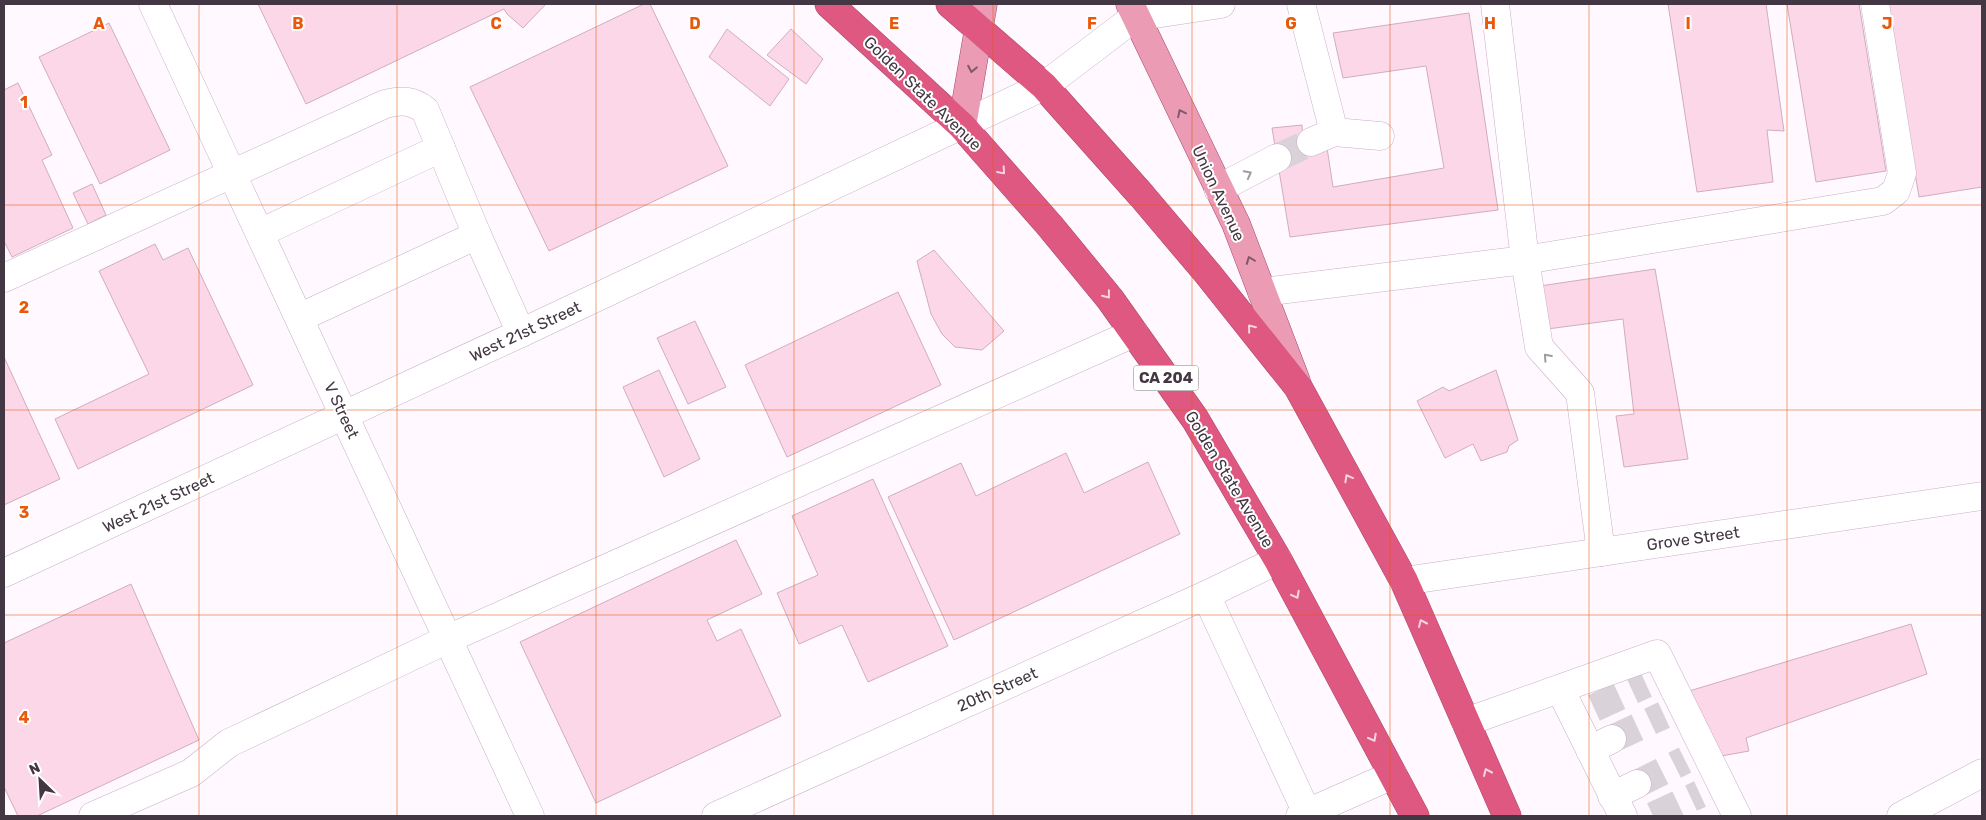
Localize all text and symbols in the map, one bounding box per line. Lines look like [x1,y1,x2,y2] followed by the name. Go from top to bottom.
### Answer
[93,14,105,33] text: A
[292,14,304,33] text: B
[490,14,502,33] text: C
[689,14,701,33] text: D
[889,14,899,33] text: E
[1087,14,1097,33] text: F
[1285,14,1297,33] text: G
[1484,14,1496,33] text: H
[1685,14,1691,33] text: I
[1882,14,1892,33] text: J
[860,32,985,154] street label: Golden State Avenue
[968,65,978,73] one-way arrow
[20,93,28,112] text: 1
[1177,109,1187,118] one-way arrow
[1188,142,1249,244] street label: Union Avenue
[996,166,1005,175] one-way arrow
[1243,170,1252,180] one-way arrow
[1245,256,1256,265] one-way arrow
[1101,290,1110,299] one-way arrow
[467,297,584,366] street label: West 21st Street
[19,298,29,317] text: 2
[1248,325,1256,334] one-way arrow
[1544,353,1553,362] one-way arrow
[1134,366,1198,390] road number: CA 204
[320,379,363,442] street label: V Street
[1181,408,1278,551] street label: Golden State Avenue
[100,468,217,537] street label: West 21st Street
[1344,475,1354,484] one-way arrow
[19,503,29,522] text: 3
[1645,523,1741,554] street label: Grove Street
[1290,590,1300,599] one-way arrow
[1418,619,1429,628] one-way arrow
[954,663,1040,716] street label: 20th Street
[19,708,30,727] text: 4
[1367,733,1377,742] one-way arrow
[15,755,65,805] north arrow
[27,759,43,779] text: N
[1483,768,1494,777] one-way arrow

